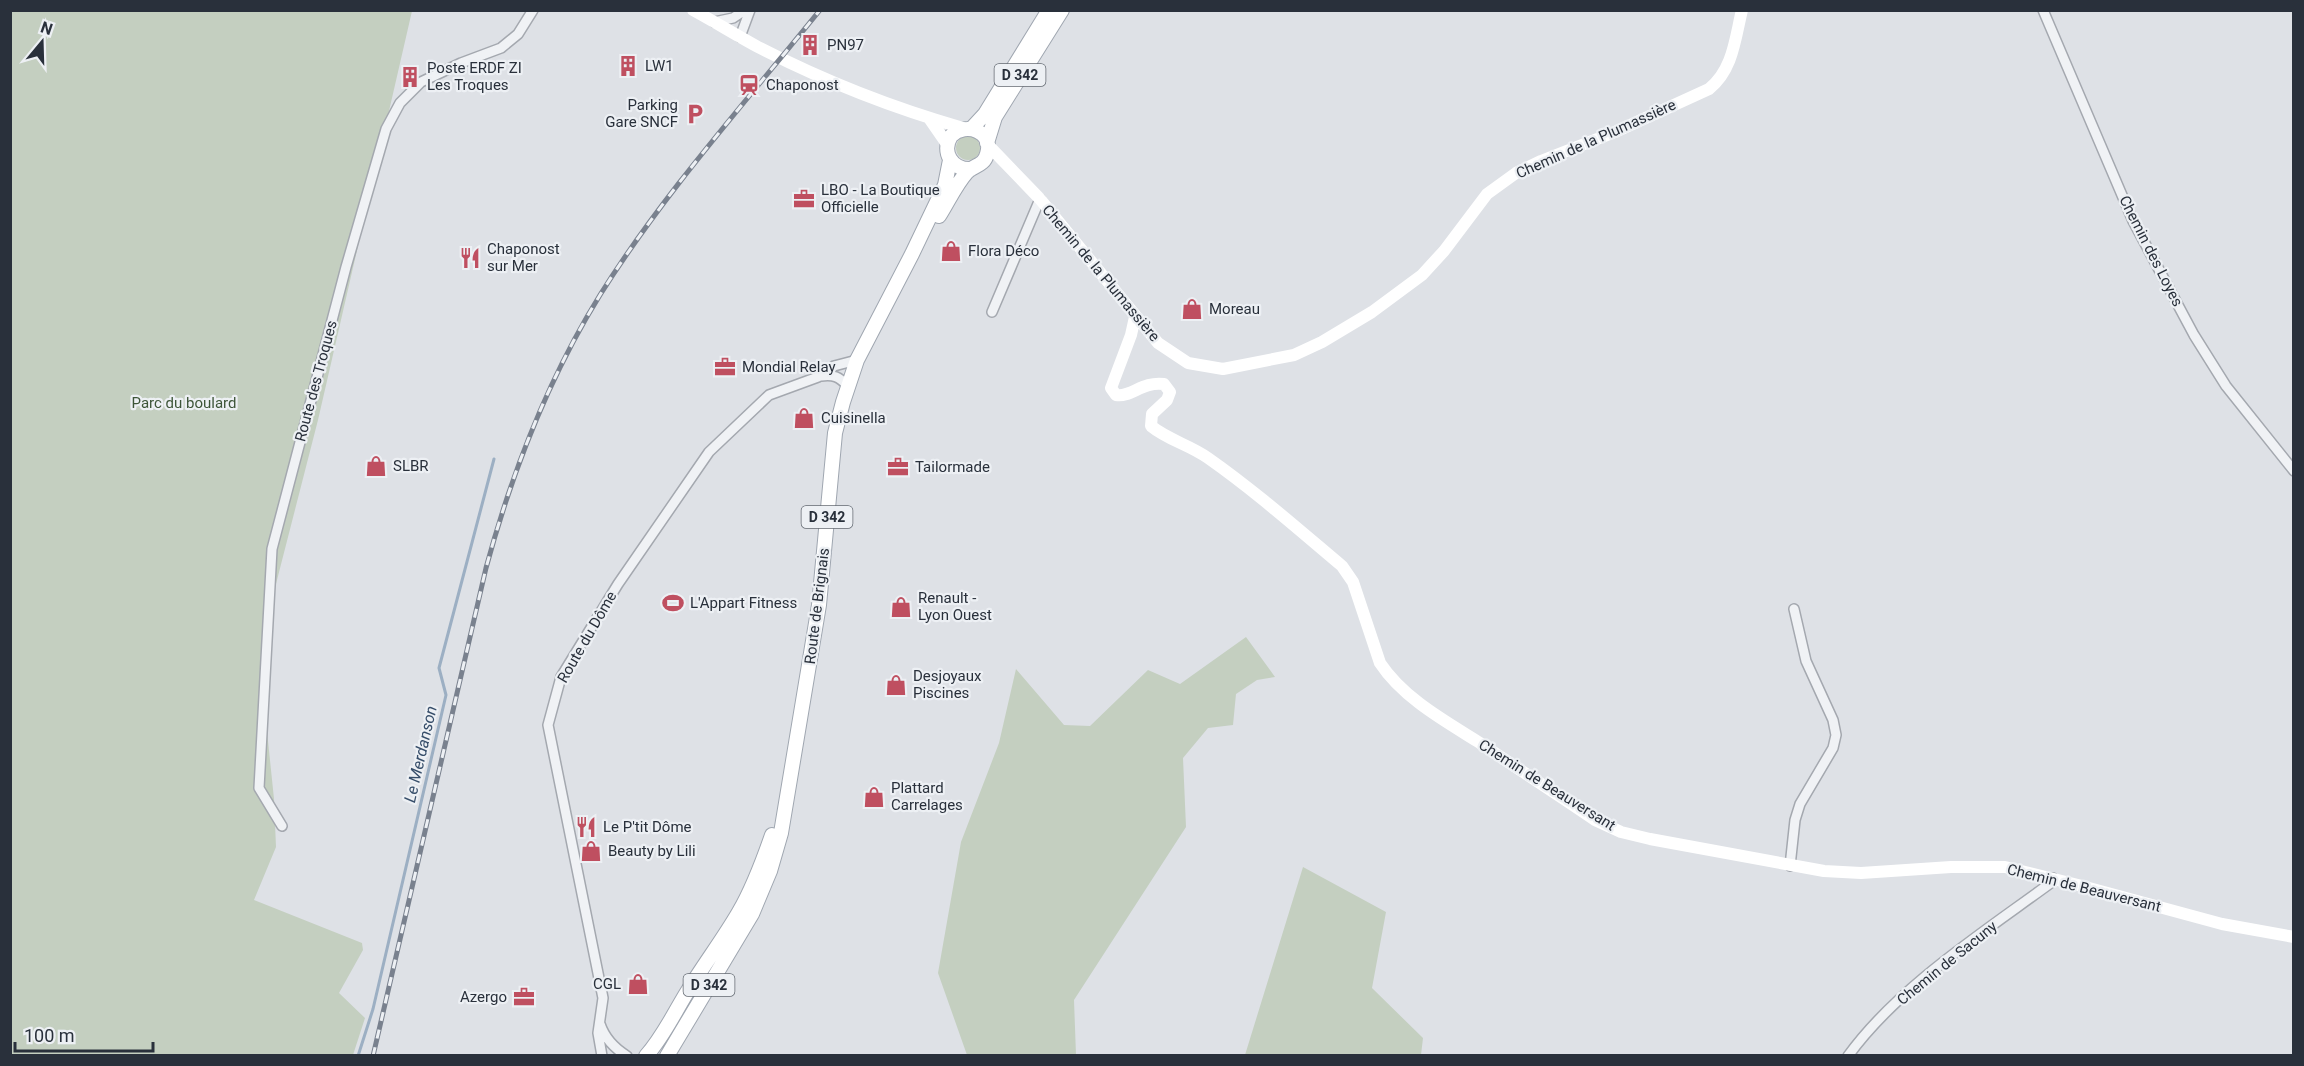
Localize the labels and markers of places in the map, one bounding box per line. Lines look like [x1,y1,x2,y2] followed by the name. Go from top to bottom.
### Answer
[798,33,822,57] building icon: PN97
[827,36,864,54] place label: PN97
[616,54,640,78] building icon: LW1
[645,57,674,75] place label: LW1
[427,59,522,94] place label: Poste ERDF ZI Les Troques
[398,65,422,89] building icon: Poste ERDF ZI Les Troques
[737,73,761,97] station icon: Chaponost
[766,76,839,94] place label: Chaponost
[605,96,678,131] place label: Parking Gare SNCF
[683,102,707,126] parking icon: Parking Gare SNCF
[821,181,940,216] place label: LBO - La Boutique Officielle
[792,187,816,211] office icon: LBO - La Boutique Officielle
[939,239,963,263] shop icon: Flora Déco
[487,240,560,275] place label: Chaponost sur Mer
[968,242,1039,260] place label: Flora Déco
[458,246,482,270] restaurant icon: Chaponost sur Mer
[1180,297,1204,321] shop icon: Moreau
[1209,300,1260,318] place label: Moreau
[713,355,737,379] office icon: Mondial Relay
[742,358,836,376] place label: Mondial Relay
[792,406,816,430] shop icon: Cuisinella
[821,409,886,427] place label: Cuisinella
[364,454,388,478] shop icon: SLBR
[886,455,910,479] office icon: Tailormade
[393,457,429,475] place label: SLBR
[915,458,990,476] place label: Tailormade
[918,589,992,624] place label: Renault - Lyon Ouest
[661,591,685,615] sports icon: L'Appart Fitness
[690,594,797,612] place label: L'Appart Fitness
[889,595,913,619] shop icon: Renault - Lyon Ouest
[913,667,982,702] place label: Desjoyaux Piscines
[884,673,908,697] shop icon: Desjoyaux Piscines
[891,779,963,814] place label: Plattard Carrelages
[862,785,886,809] shop icon: Plattard Carrelages
[574,815,598,839] restaurant icon: Le P'tit Dôme
[603,818,692,836] place label: Le P'tit Dôme
[579,839,603,863] shop icon: Beauty by Lili
[608,842,696,860] place label: Beauty by Lili
[626,972,650,996] shop icon: CGL
[593,975,621,993] place label: CGL
[512,985,536,1009] office icon: Azergo
[460,988,507,1006] place label: Azergo

